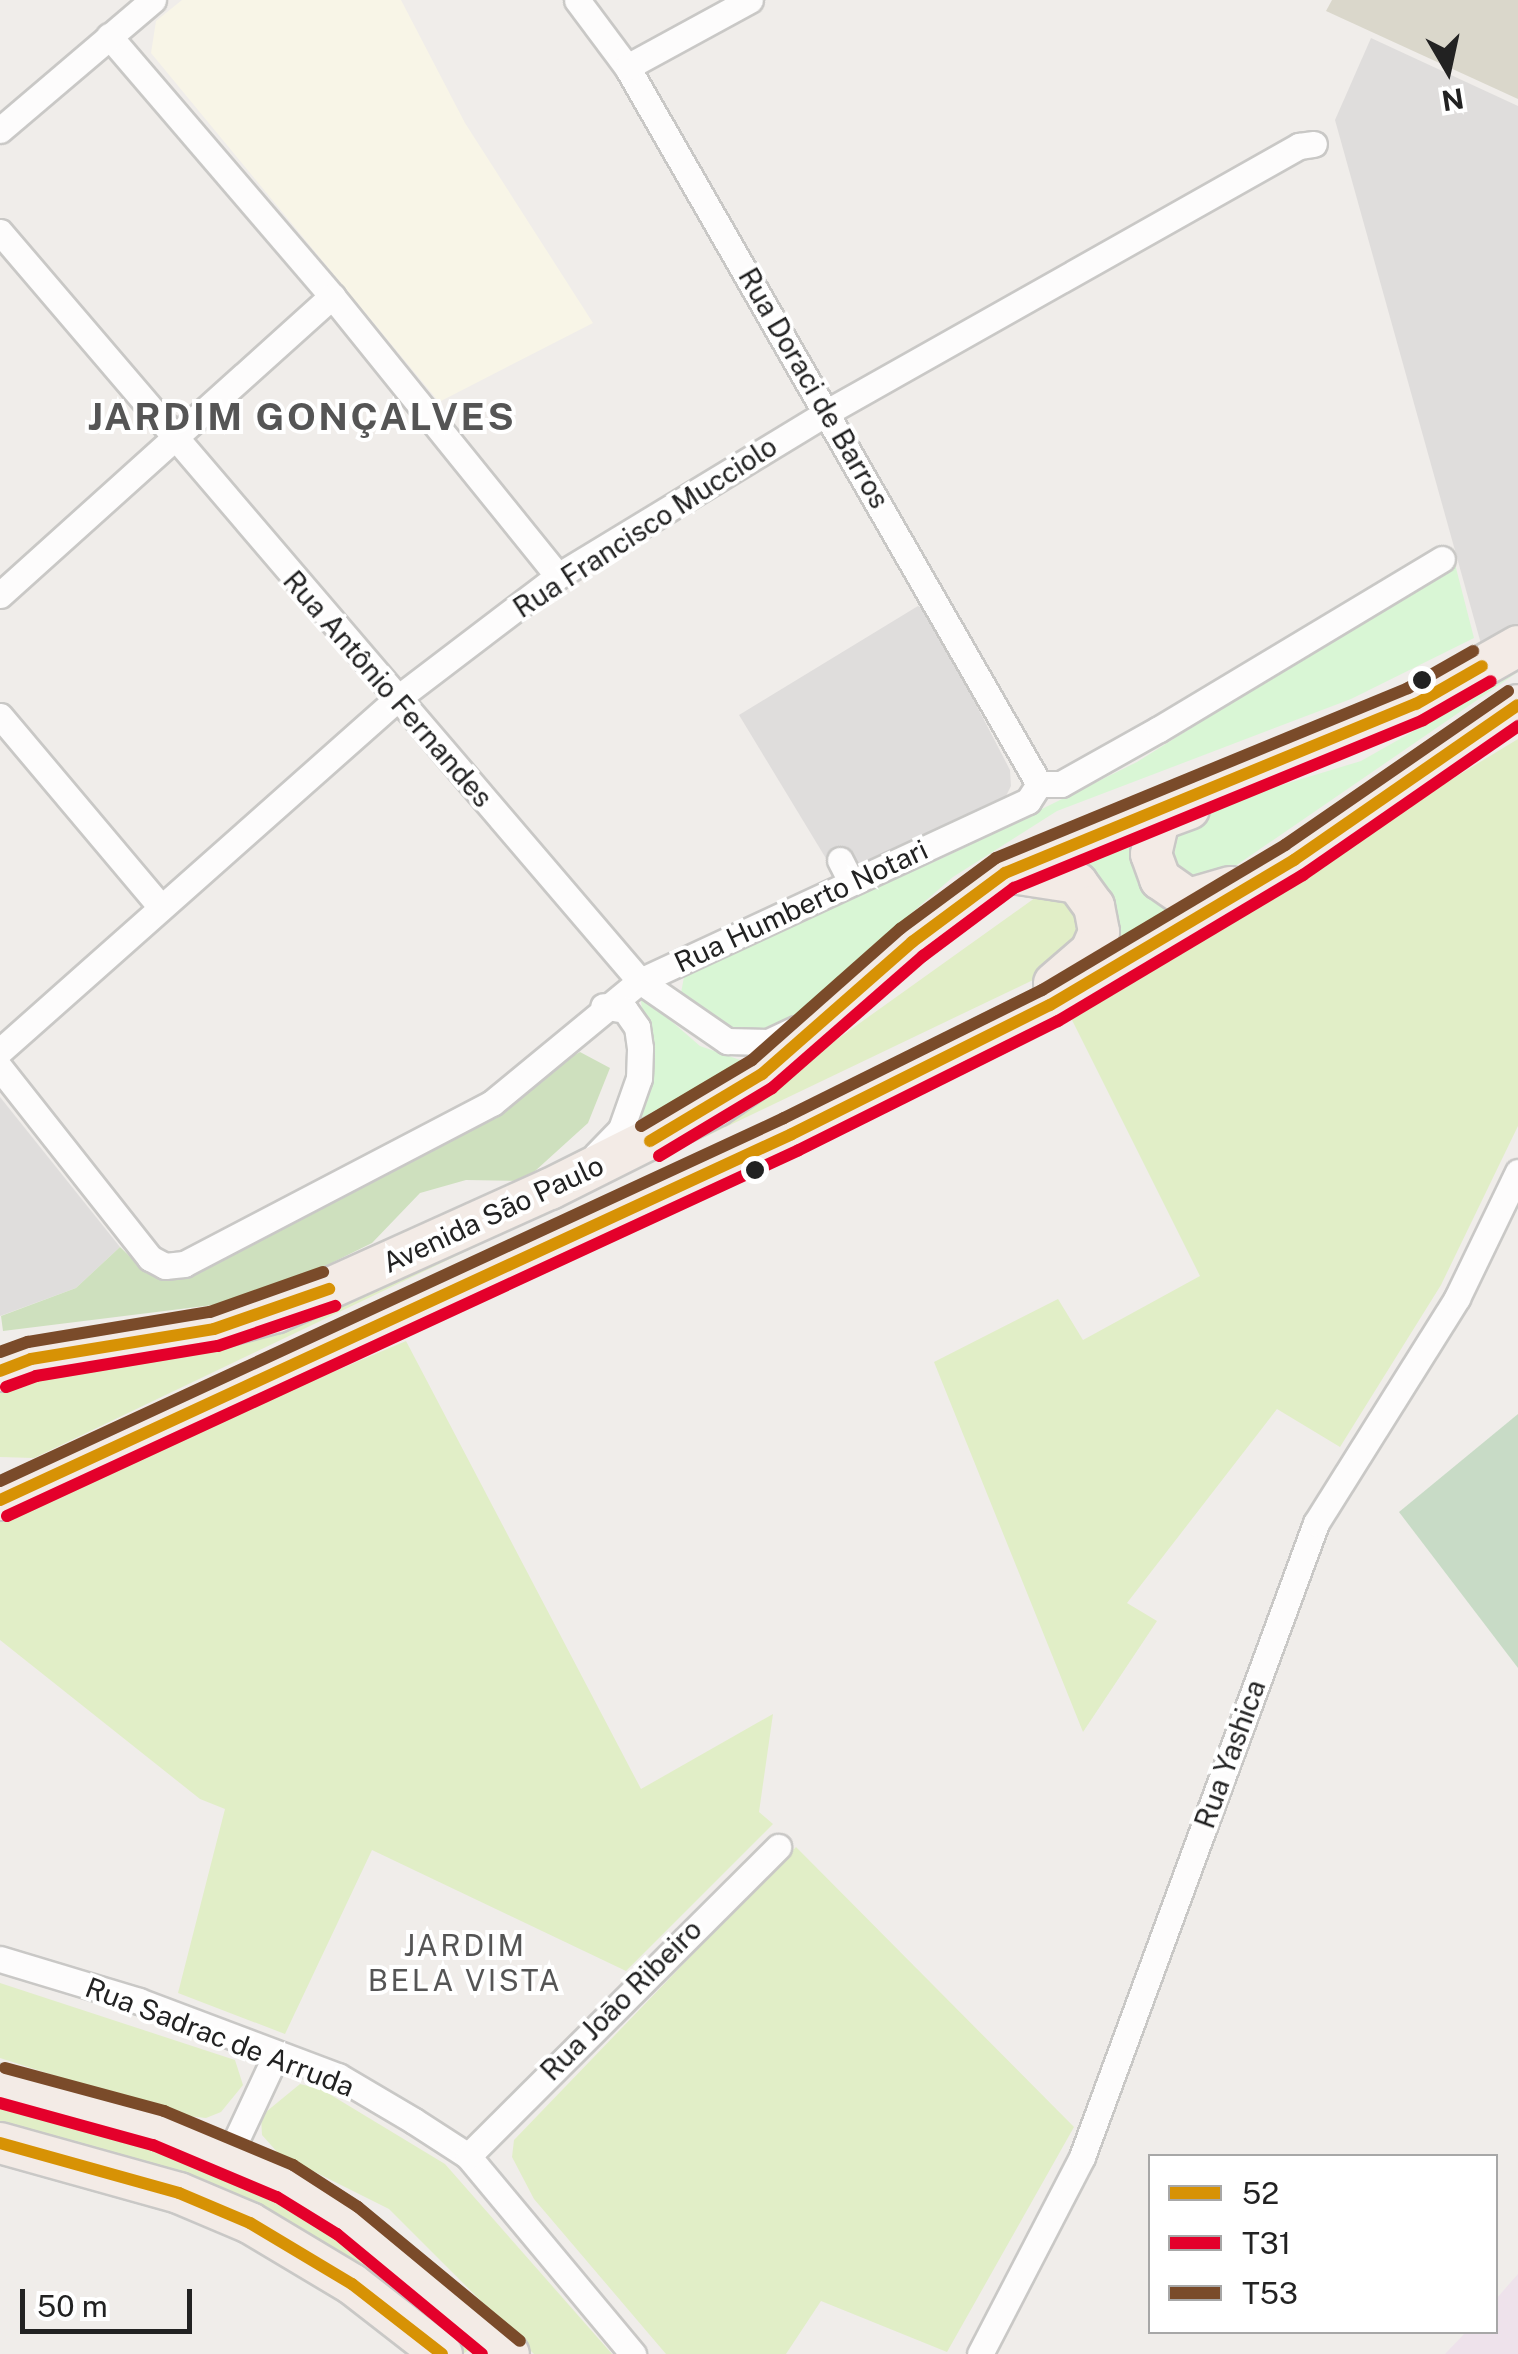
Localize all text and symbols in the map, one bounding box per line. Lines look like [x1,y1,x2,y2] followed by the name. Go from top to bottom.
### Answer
[1398,20,1498,120] north arrow
[1439,82,1466,118] text: N
[731,262,897,514] street label: Rua Doraci de Barros
[88,394,516,440] district label: JARDIM GONÇALVES
[507,429,783,625] street label: Rua Francisco Mucciolo
[276,564,500,814] street label: Rua Antônio Fernandes
[1412,670,1432,690] unlabelled marker
[669,832,933,980] street label: Rua Humberto Notari
[377,1148,609,1280] street label: Avenida São Paulo
[745,1160,765,1180] unlabelled marker
[1188,1675,1272,1833] street label: Rua Yashica
[533,1912,709,2088] street label: Rua Joāo Ribeiro
[367,1927,563,1998] district label: JARDIM BELA VISTA
[81,1970,359,2104] street label: Rua Sadrac de Arruda
[1148,2154,1498,2334] legend
[1242,2175,1279,2211] text: 52
[1242,2225,1291,2261] text: T31
[25,2269,198,2331] scale bar
[1242,2275,1298,2311] text: T53
[37,2288,108,2324] text: 50 m

